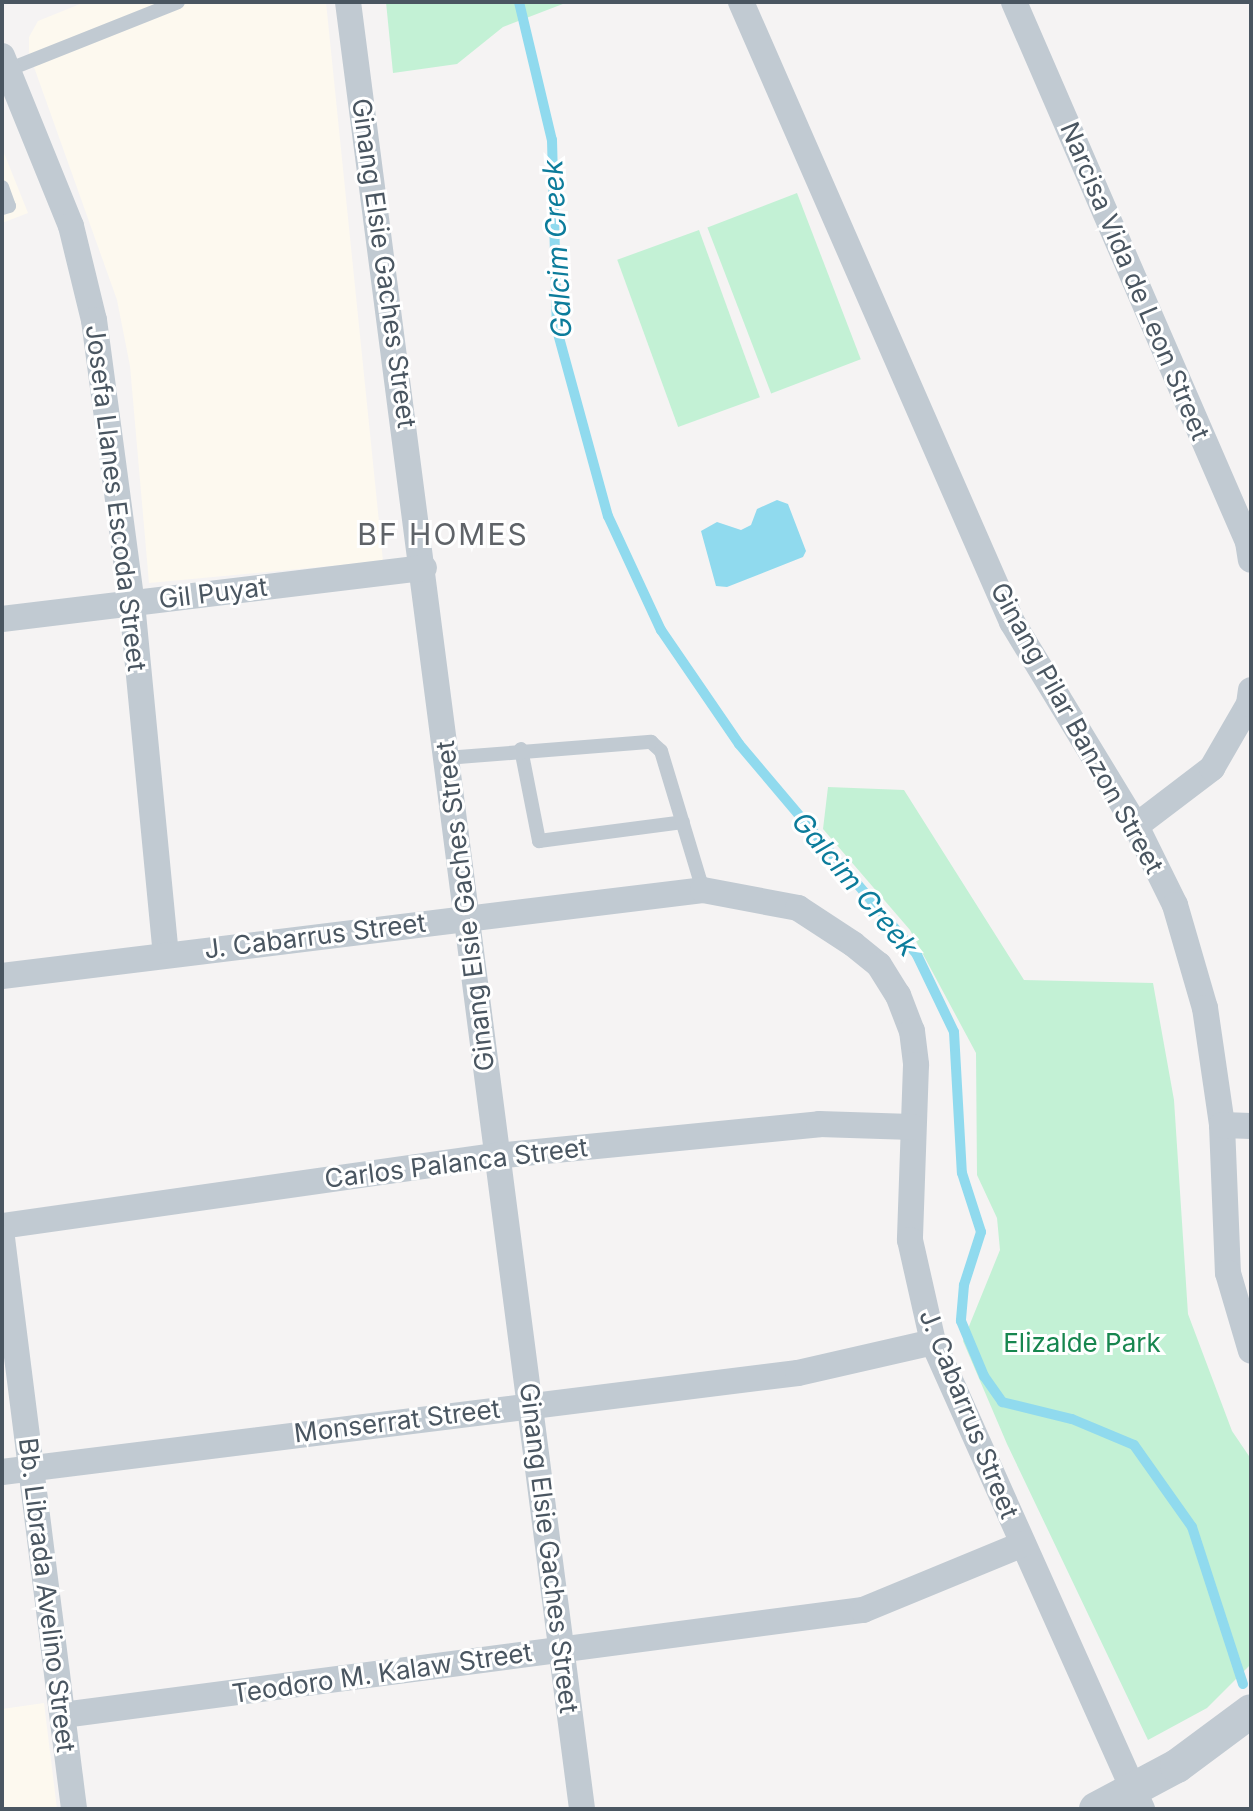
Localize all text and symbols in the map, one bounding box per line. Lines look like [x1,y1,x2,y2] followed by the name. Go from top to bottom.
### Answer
[345,96,423,430] street label: Ginang Elsie Gaches Street
[1054,117,1216,445] street label: Narcisa Vida de Leon Street
[536,159,578,339] water label: Galcim Creek
[79,323,153,673] street label: Josefa Llanes Escoda Street
[357,516,529,552] district label: BF HOMES
[157,571,269,615] street label: Gil Puyat
[984,577,1170,879] street label: Ginang Pilar Banzon Street
[429,739,501,1073] street label: Ginang Elsie Gaches Street
[785,805,925,963] water label: Galcim Creek
[202,907,428,965] street label: J. Cabarrus Street
[323,1131,589,1195] street label: Carlos Palanca Street
[913,1305,1025,1523] street label: J. Cabarrus Street
[1003,1327,1161,1359] park label: Elizalde Park
[513,1381,585,1715] street label: Ginang Elsie Gaches Street
[292,1393,502,1449] street label: Monserrat Street
[12,1436,82,1754] street label: Bb. Librada Avelino Street
[230,1637,534,1709] street label: Teodoro M. Kalaw Street

